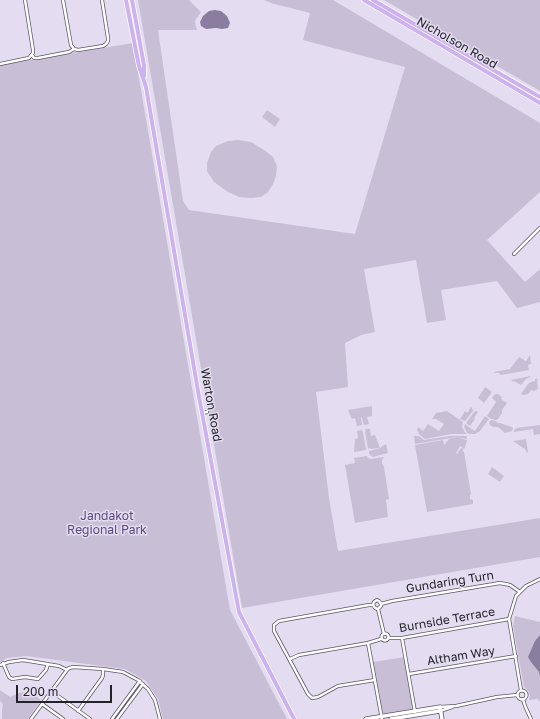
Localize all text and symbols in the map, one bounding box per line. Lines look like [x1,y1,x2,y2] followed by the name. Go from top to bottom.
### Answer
[414,14,500,72] street label: Nicholson Road
[197,367,225,443] street label: Warton Road
[67,509,147,537] park label: Jandakot Regional Park
[405,568,495,596] street label: Gundaring Turn
[398,604,496,636] street label: Burnside Terrace
[426,644,496,668] street label: Altham Way
[18,677,114,703] scale bar
[23,684,58,699] text: 200 m

